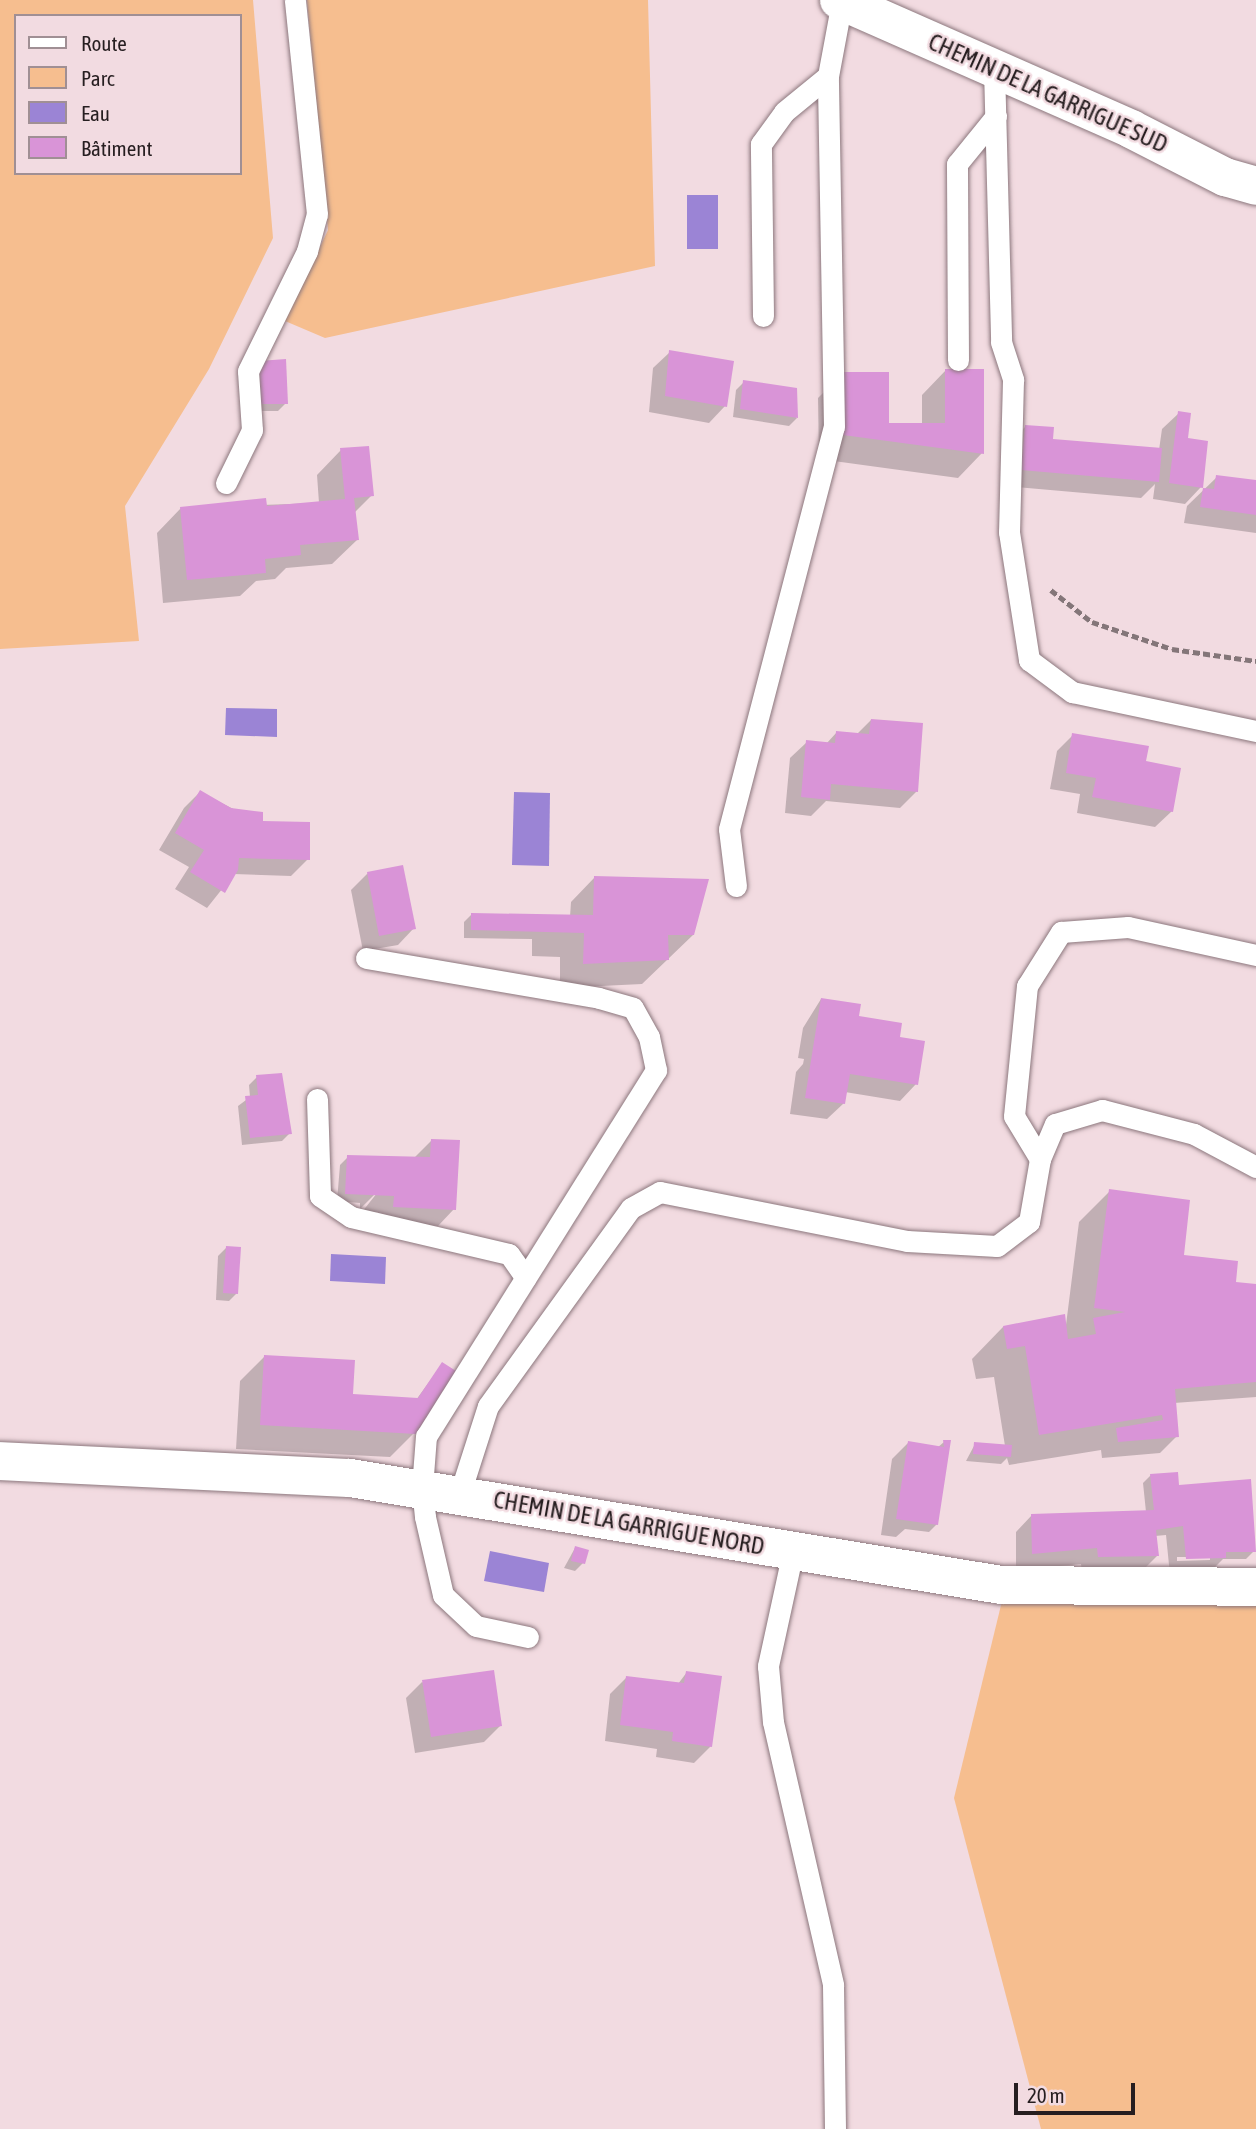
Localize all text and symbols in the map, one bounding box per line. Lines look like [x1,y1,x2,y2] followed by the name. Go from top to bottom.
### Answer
[14,14,242,175] legend
[924,27,1172,159] street label: CHEMIN DE LA GARRIGUE SUD
[81,31,127,55] text: Route
[81,66,115,90] text: Parc
[81,101,110,125] text: Eau
[81,136,152,160] text: Bâtiment
[491,1485,767,1561] street label: CHEMIN DE LA GARRIGUE NORD
[1018,2070,1139,2114] scale bar
[1027,2083,1065,2107] text: 20 m

